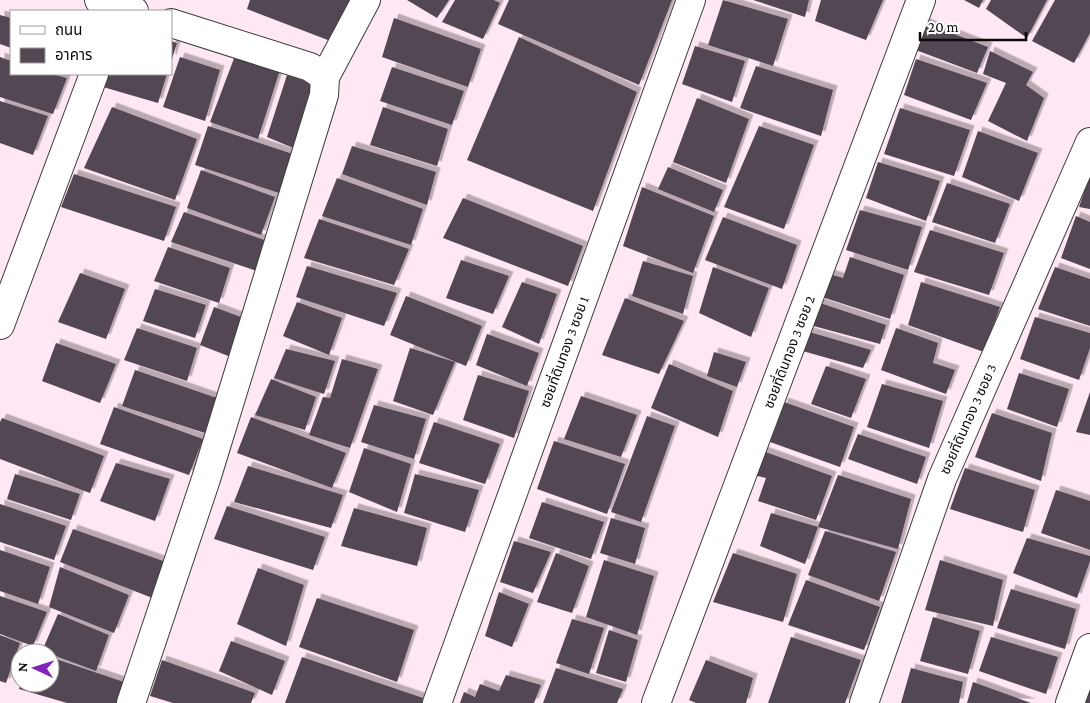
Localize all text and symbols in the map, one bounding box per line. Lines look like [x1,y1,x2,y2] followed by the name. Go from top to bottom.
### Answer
[10,10,172,75] legend
[920,10,1026,42] scale bar
[928,19,959,35] text: 20 m
[55,22,82,38] text: ถนน
[55,47,92,63] text: อาคาร
[758,292,818,411] street label: ซอยที่ดินทอง 3 ซอย 2
[535,293,592,410] street label: ซอยที่ดินทอง 3 ซอย 1
[935,360,1000,477] street label: ซอยที่ดินทอง 3 ซอย 3
[10,643,60,693] north arrow
[14,661,30,672] text: N

